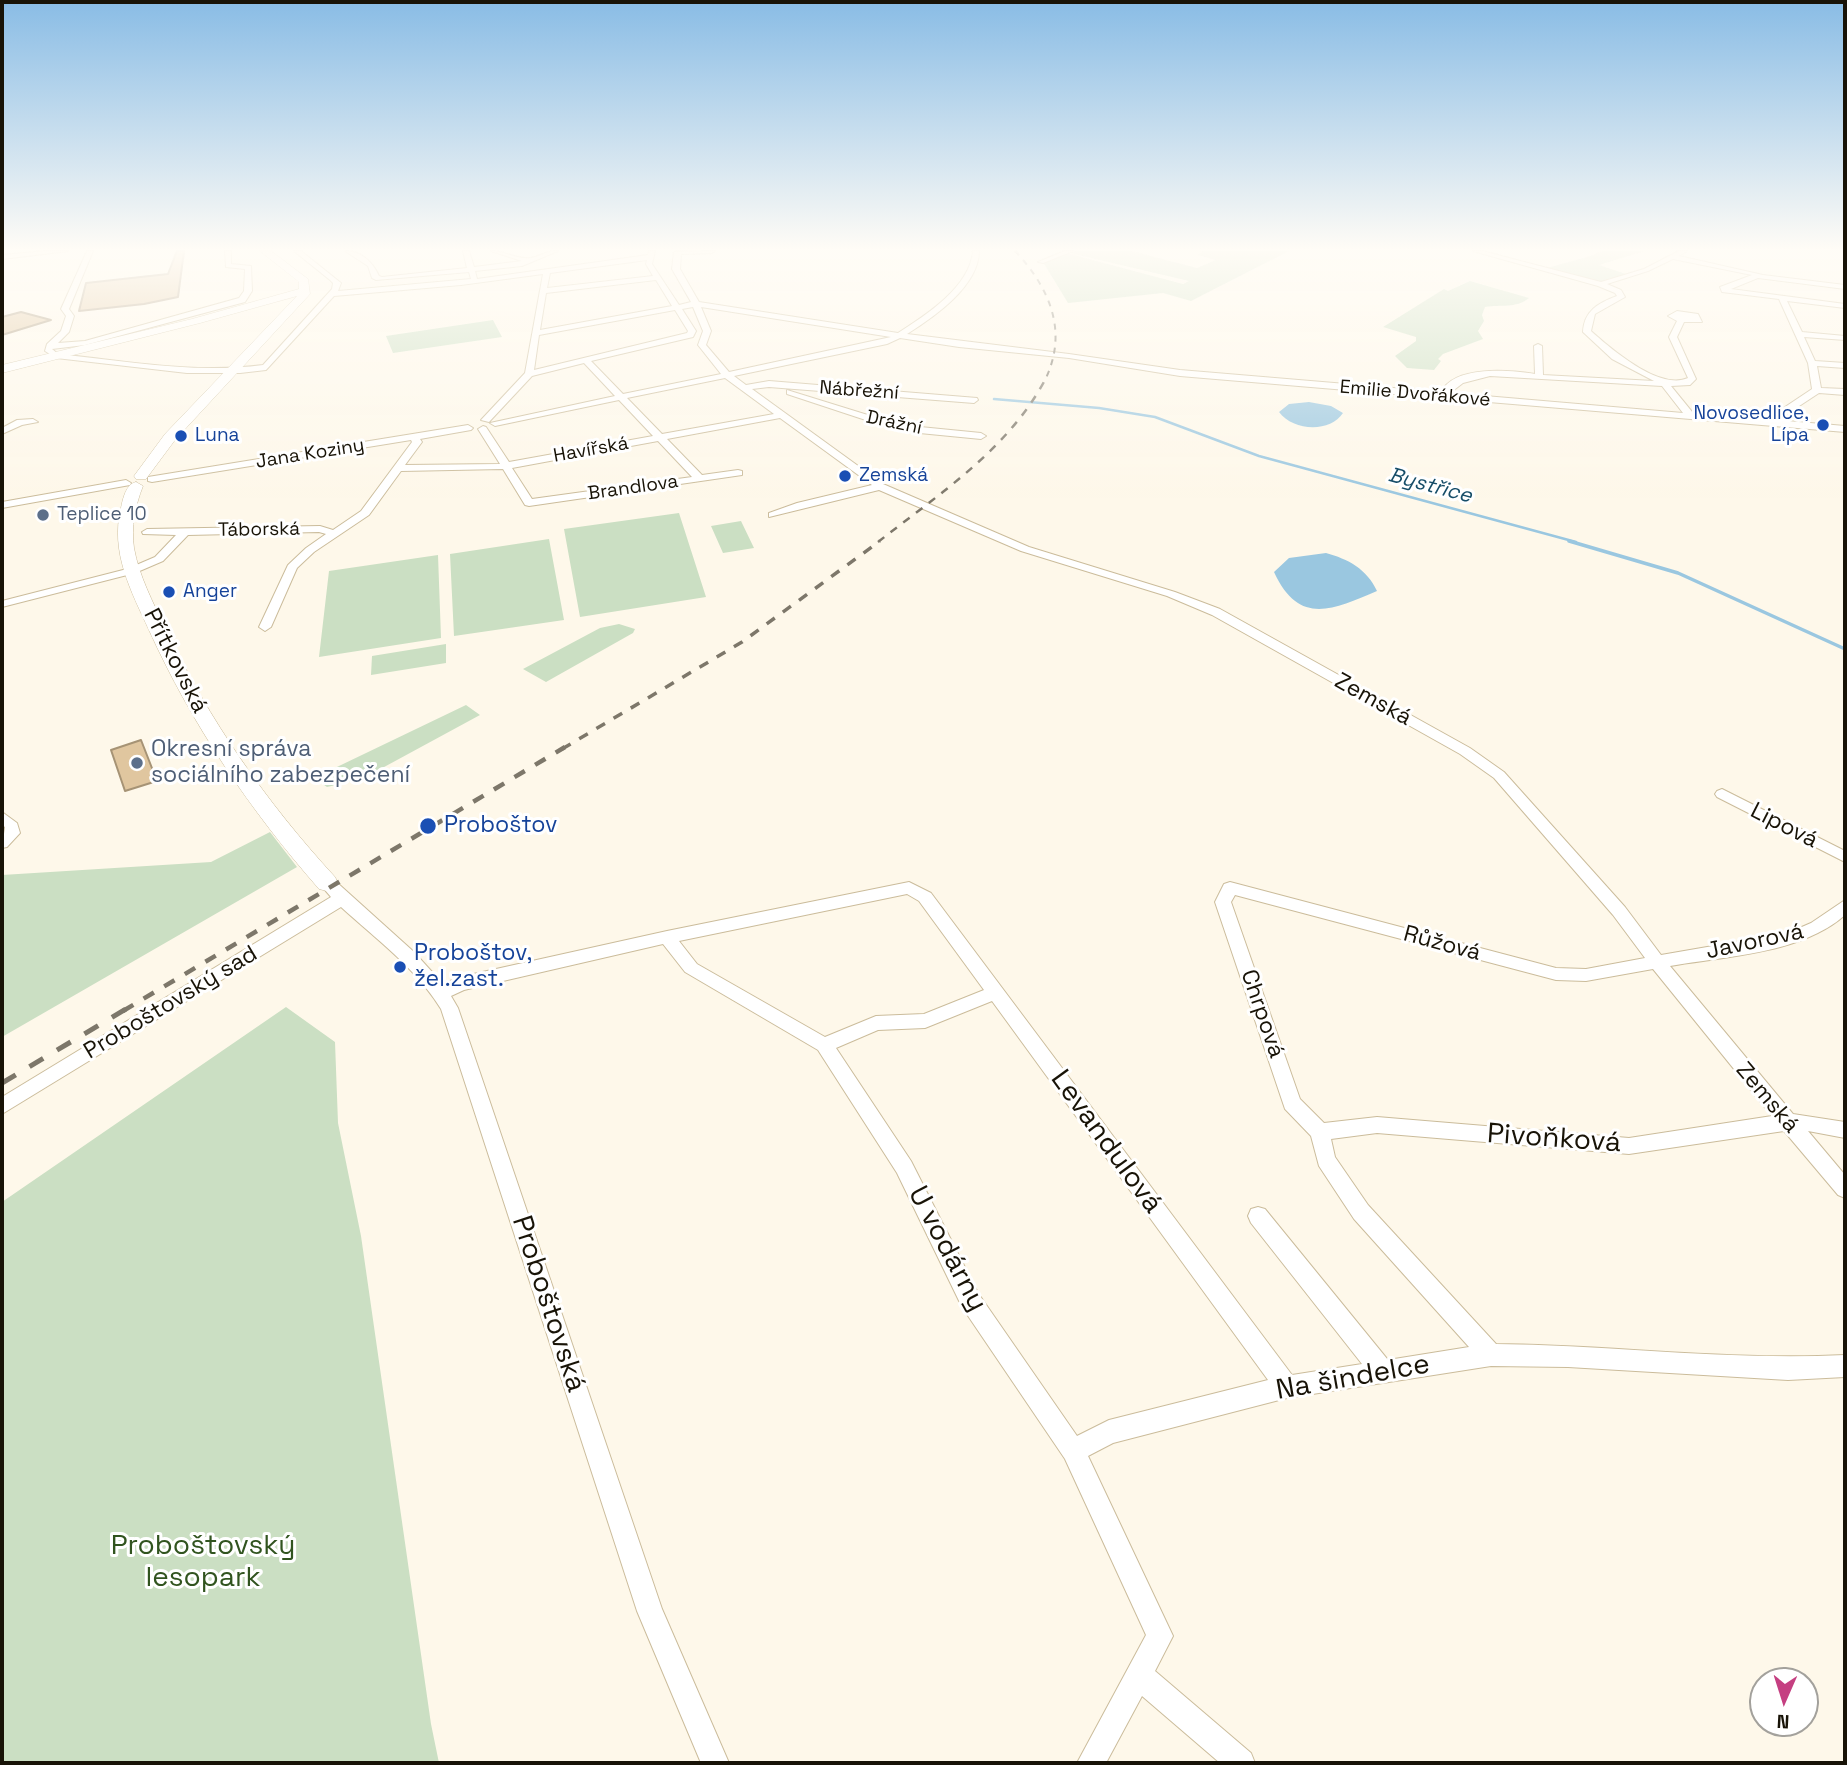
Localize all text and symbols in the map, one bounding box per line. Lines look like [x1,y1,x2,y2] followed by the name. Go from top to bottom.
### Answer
[1339,376,1491,412] street label: Emilie Dvořákové
[818,377,900,405] street label: Nábřežní
[1693,403,1809,447] place label: Novosedlice, Lípa
[864,406,924,440] street label: Drážní
[1815,417,1831,433] marker: Novosedlice, Lípa
[195,425,239,447] place label: Luna
[173,428,189,444] marker: Luna
[552,432,630,468] street label: Havířská
[254,434,366,474] street label: Jana Koziny
[1386,463,1474,509] water label: Bystřice
[859,465,928,487] place label: Zemská
[837,468,853,484] marker: Zemská
[586,470,680,506] street label: Brandlova
[57,504,147,526] place label: Teplice 10
[35,507,51,523] marker: Teplice 10
[218,518,300,542] street label: Táborská
[183,581,237,603] place label: Anger
[161,584,177,600] marker: Anger
[137,604,213,718] street label: Přítkovská
[1330,668,1416,732] street label: Zemská
[151,736,410,790] place label: Okresní správa sociálního zabezpečení
[129,755,145,771] marker: Okresní správa sociálního zabezpečení
[1746,797,1822,855] street label: Lipová
[444,812,557,840] place label: Proboštov
[418,816,438,836] marker: Proboštov
[1704,918,1806,966] street label: Javorová
[1400,920,1484,968] street label: Růžová
[79,940,263,1066] street label: Proboštovský sad
[414,940,532,994] place label: Proboštov, žel.zast.
[392,959,408,975] marker: Proboštov, žel.zast.
[1234,966,1290,1062] street label: Chrpová
[1730,1057,1804,1139] street label: Zemská
[1043,1064,1169,1220] street label: Levandulová
[1486,1118,1622,1160] street label: Pivoňková
[900,1181,994,1317] street label: U vodárny
[504,1212,592,1396] street label: Proboštovská
[1274,1348,1432,1408] street label: Na šindelce
[111,1529,295,1595] park label: Proboštovský lesopark
[1749,1667,1819,1737] north arrow
[1776,1709,1790,1734] text: N

